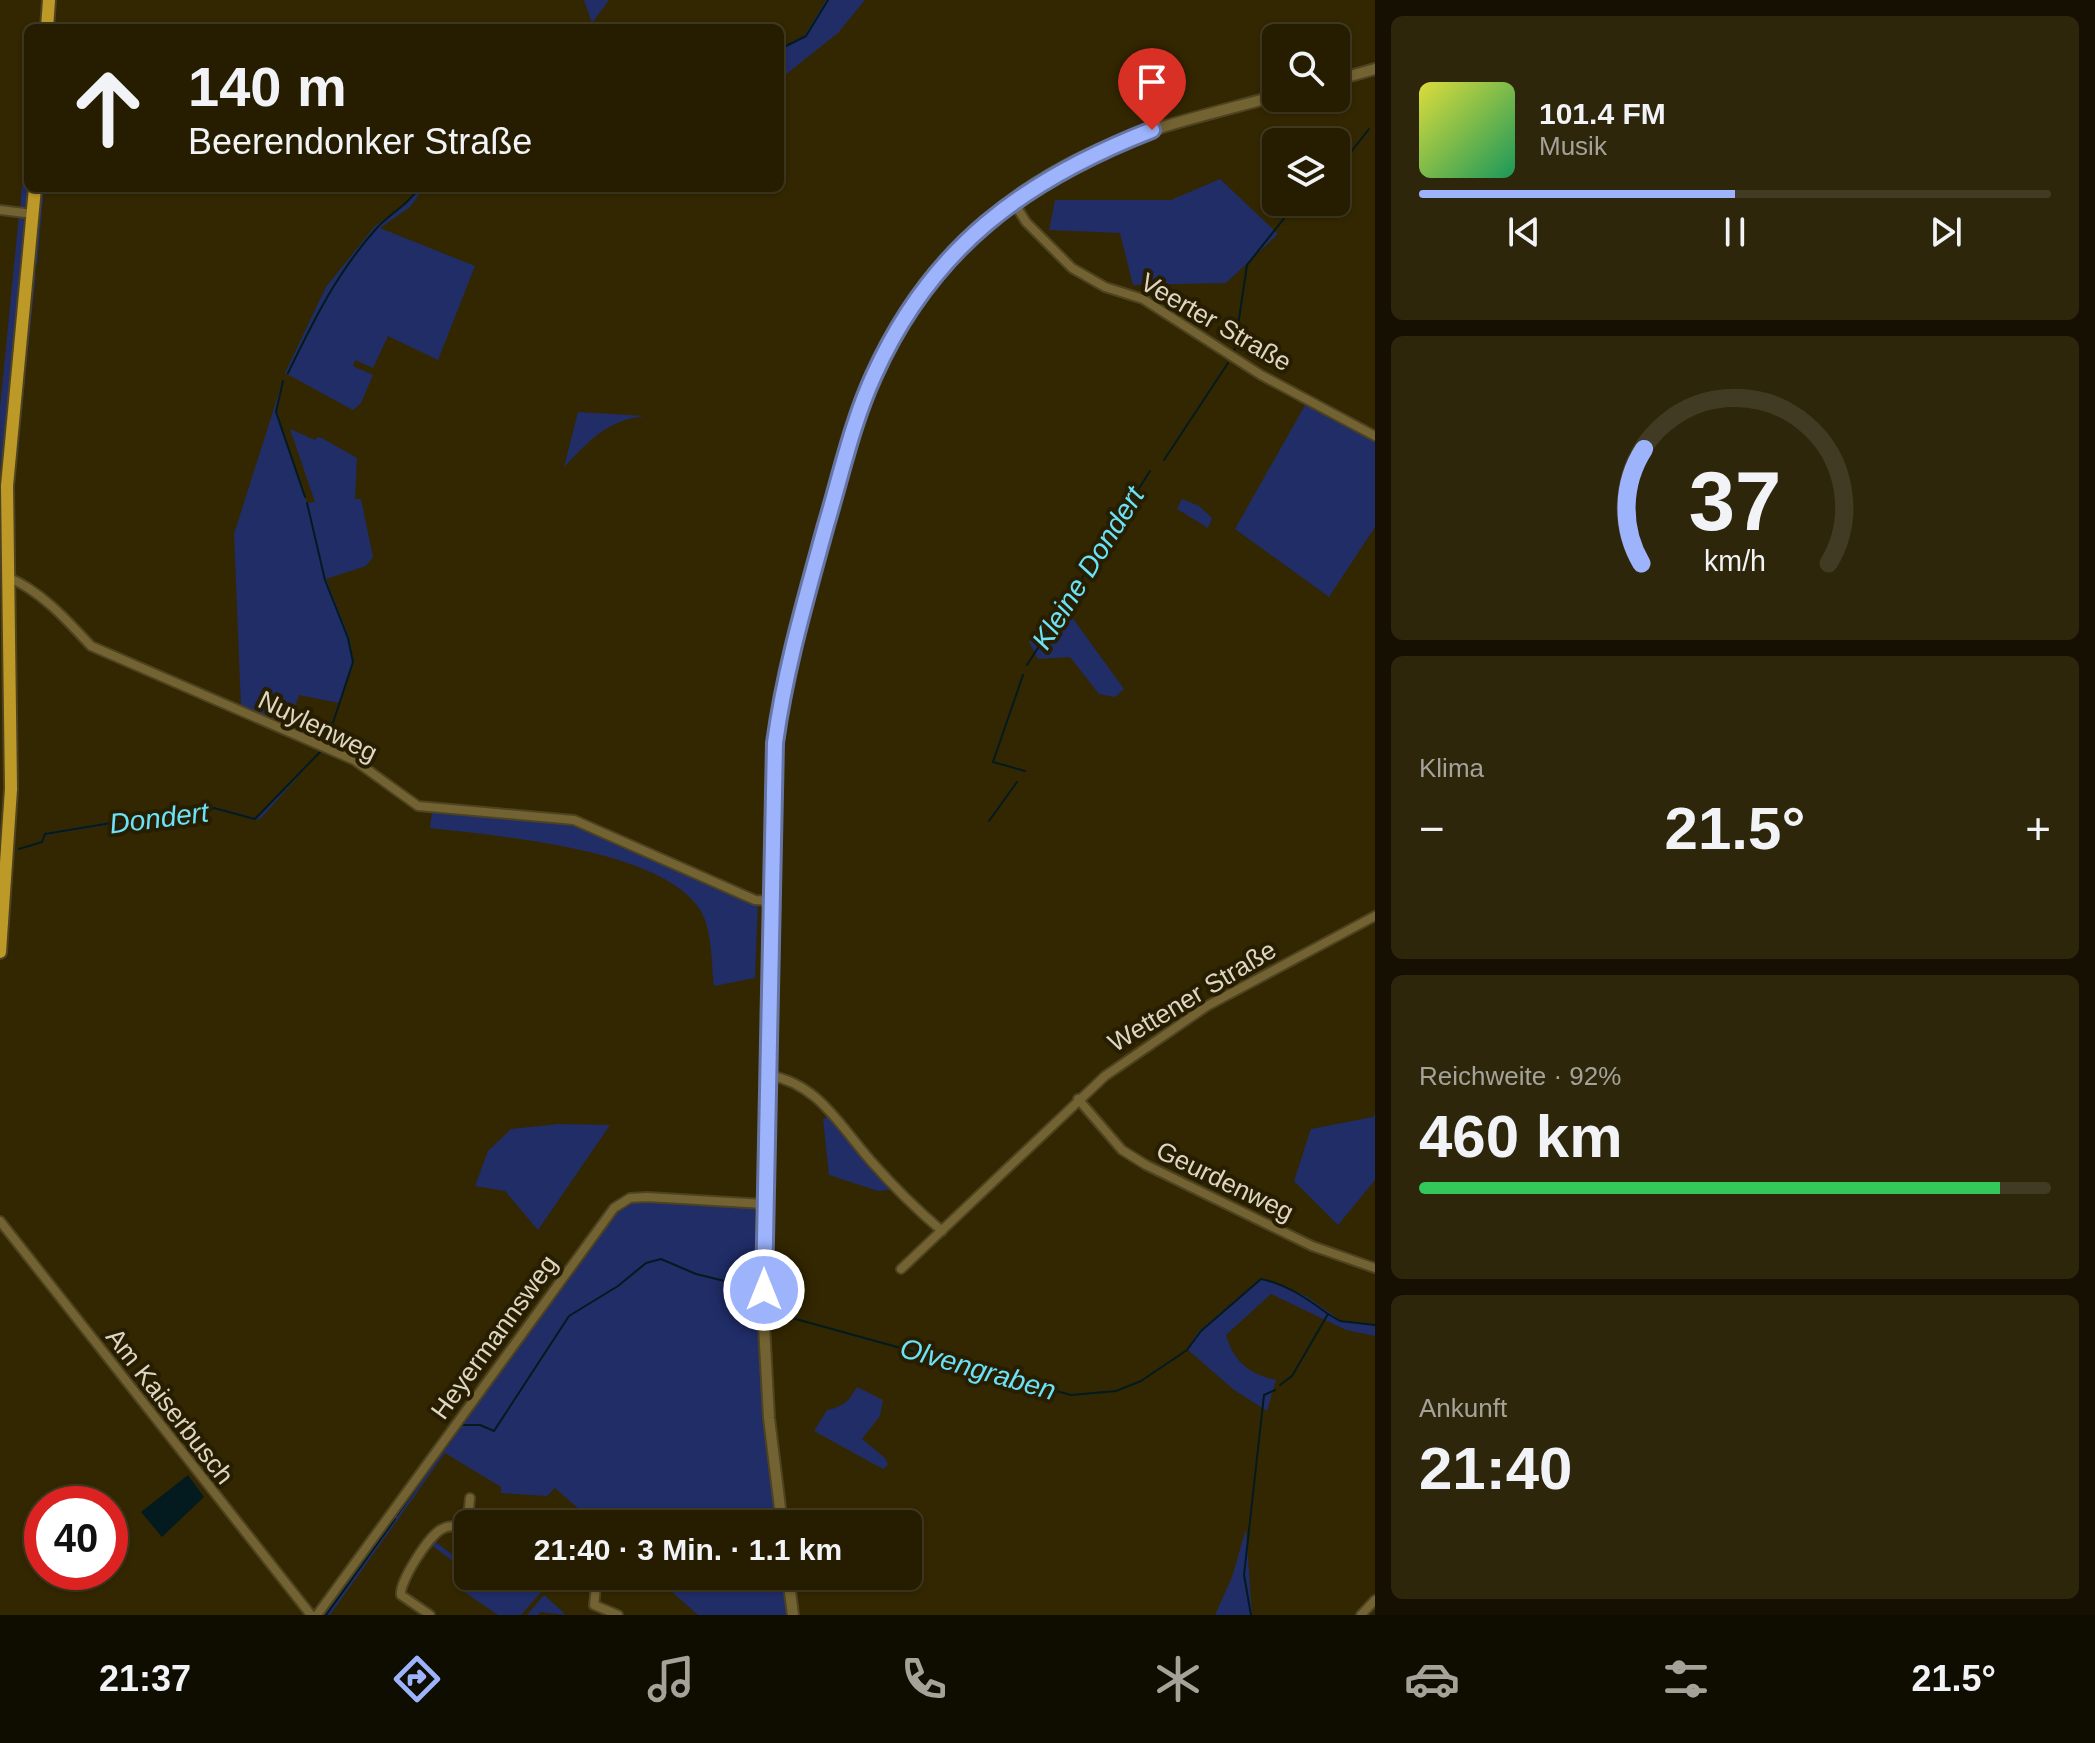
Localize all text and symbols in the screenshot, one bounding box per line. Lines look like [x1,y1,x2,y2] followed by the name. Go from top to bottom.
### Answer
[1262,24,1350,216] map controls
[1262,24,1350,112] button: search
[1118,48,1186,130] pin
[188,55,347,118] text: 140 m
[56,56,160,160] icon: ahead
[1130,60,1174,104] icon: arrive
[1539,97,1666,130] text: 101.4 FM
[188,121,532,162] text: Beerendonker Straße
[1262,128,1350,216] button: layers
[1539,131,1607,161] text: Musik
[1502,210,1546,254] icon: previous
[1713,210,1757,254] icon: pause
[1924,210,1968,254] icon: next
[1135,267,1297,377] street label: Veerter Straße
[1689,454,1781,547] text: 37
[1026,480,1151,655] water label: Kleine Dondert
[1704,545,1766,577] text: km/h
[254,684,382,768] street label: Nuylenweg
[1419,753,1484,783] text: Klima
[1665,795,1805,862] text: 21.5°
[108,796,212,839] water label: Dondert
[1419,804,1445,853] text: −
[2025,804,2051,853] text: +
[1103,934,1281,1058] street label: Wettener Straße
[1419,1061,1621,1091] text: Reichweite · 92%
[1419,1103,1623,1170] text: 460 km
[1152,1135,1298,1227] street label: Geurdenweg
[722,1248,806,1332] position arrow
[425,1249,563,1425] street label: Heyermannsweg
[100,1322,240,1490] street label: Am Kaiserbusch
[897,1332,1059,1406] water label: Olvengraben
[1419,1393,1507,1423] text: Ankunft
[1419,1435,1572,1502] text: 21:40
[24,1486,128,1590] speed limit sign: 40
[534,1533,842,1566] text: 21:40 · 3 Min. · 1.1 km
[389,1651,445,1707] icon: directions
[643,1651,699,1707] icon: music
[896,1651,952,1707] icon: phone
[1150,1651,1206,1707] icon: climate
[1404,1651,1460,1707] icon: car
[1658,1651,1714,1707] icon: filters
[99,1658,191,1699] text: 21:37
[1912,1658,1996,1699] text: 21.5°

